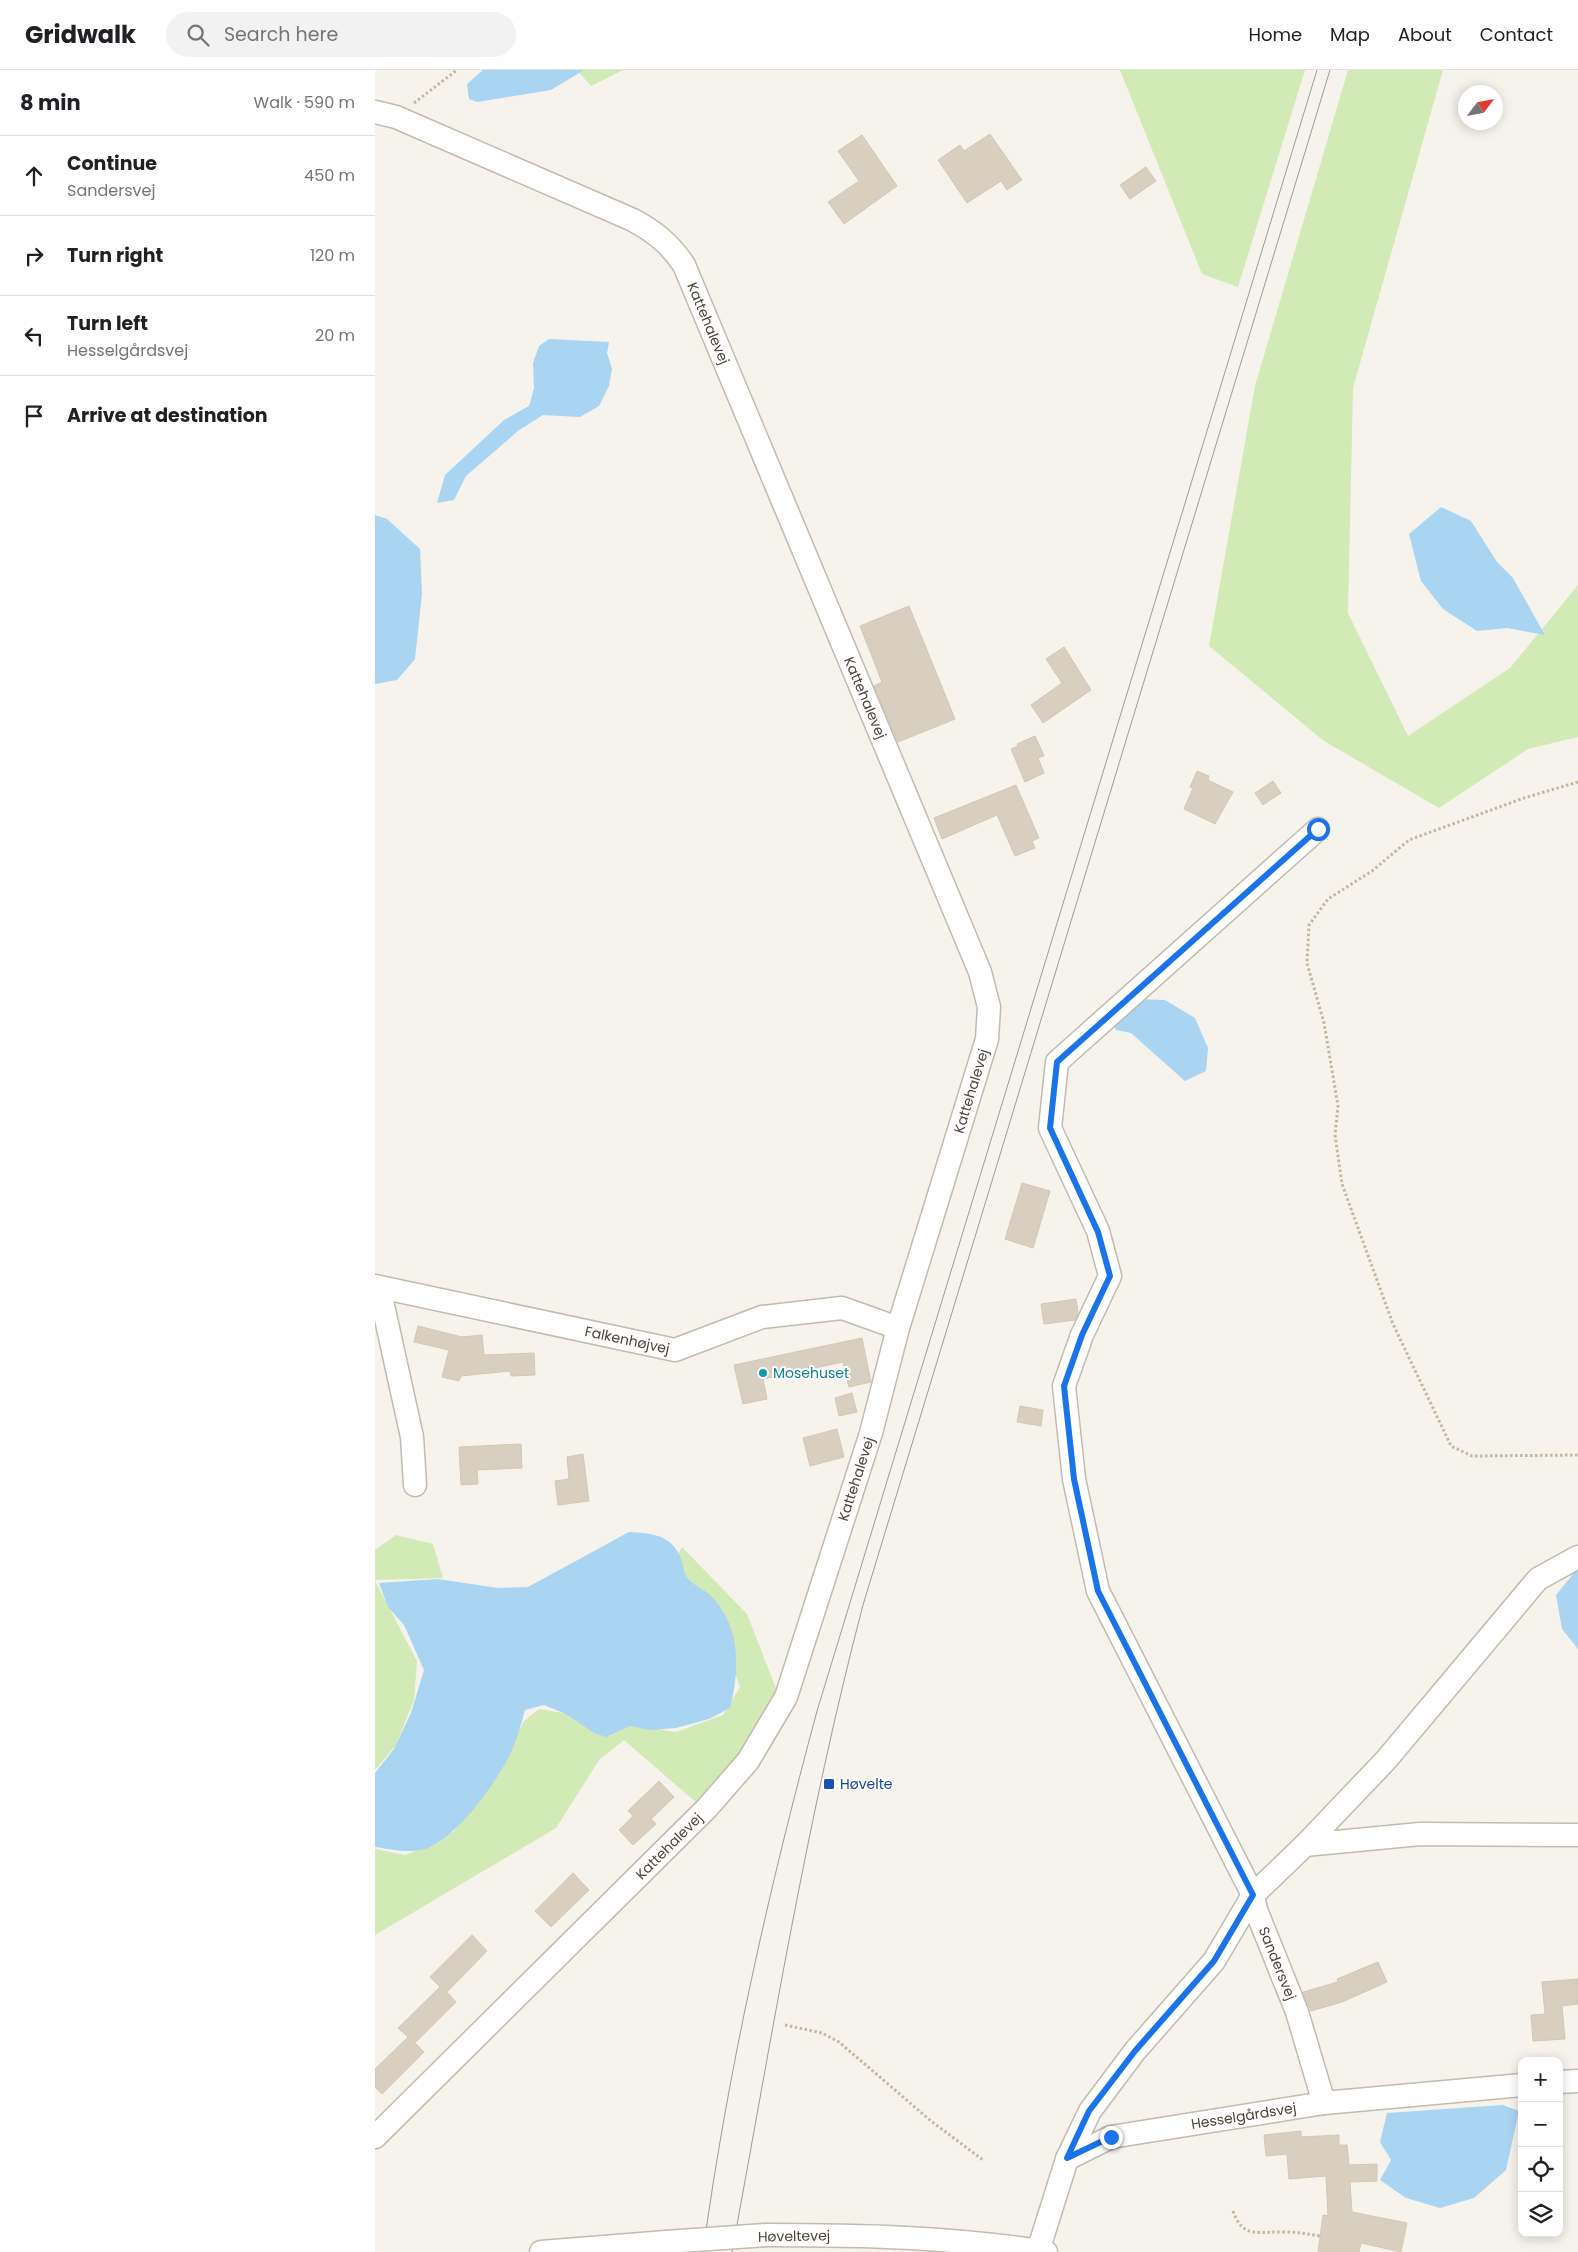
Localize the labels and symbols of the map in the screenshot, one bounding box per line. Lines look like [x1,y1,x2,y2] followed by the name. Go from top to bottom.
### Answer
[1458,85,1503,130] north arrow
[682,279,735,367] street label: Kattehalevej
[839,654,891,742] street label: Kattehalevej
[1307,818,1330,841] route start
[949,1046,993,1136] street label: Kattehalevej
[583,1321,672,1359] street label: Falkenhøjvej
[773,1363,849,1383] place label: Mosehuset
[757,1367,769,1379] marker: Mosehuset
[833,1434,879,1524] street label: Kattehalevej
[840,1774,893,1794] place label: Høvelte
[822,1777,836,1791] marker: Høvelte
[631,1808,707,1884] street label: Kattehalevej
[1254,1924,1301,2003] street label: Sandersvej
[1190,2098,1298,2134] street label: Hesselgårdsvej
[1100,2126,1123,2149] route end
[758,2225,830,2247] street label: Høveltevej

